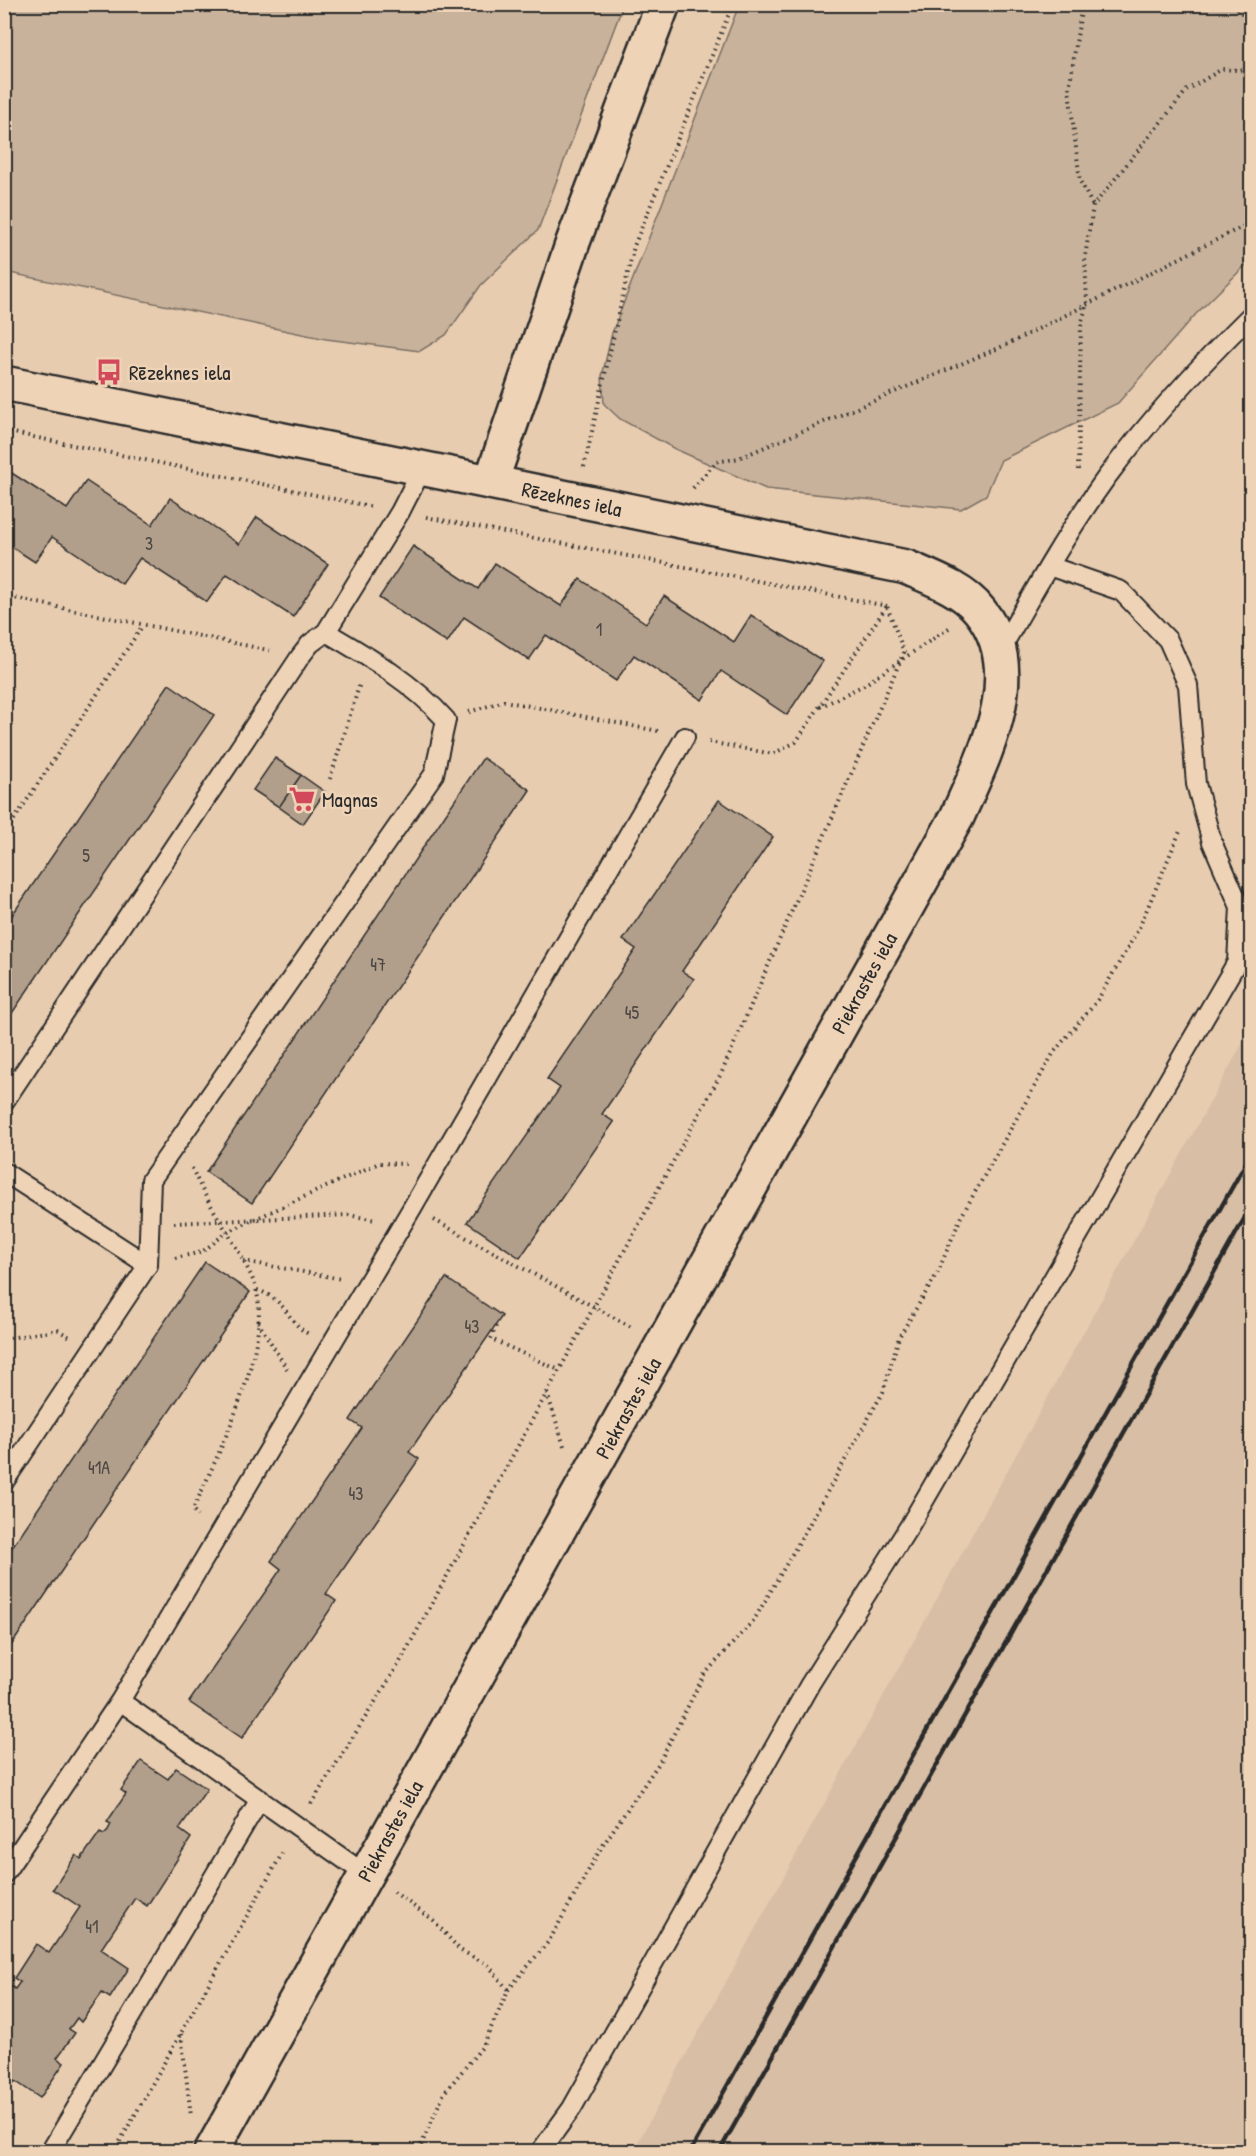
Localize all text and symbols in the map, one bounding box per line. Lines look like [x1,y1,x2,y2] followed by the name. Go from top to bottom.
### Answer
[94,357,124,387] bus stop icon: Rēzeknes iela
[129,358,231,387] place label: Rēzeknes iela
[519,474,625,524] street label: Rēzeknes iela
[145,531,153,556] house number: 3
[596,617,602,642] house number: 1
[287,784,317,814] supermarket icon: Magnas
[322,785,378,814] place label: Magnas
[82,843,90,868] house number: 5
[824,927,904,1039] street label: Piekrastes iela
[370,952,386,977] house number: 47
[625,1000,640,1025] house number: 45
[465,1314,479,1339] house number: 43
[588,1352,668,1464] street label: Piekrastes iela
[88,1455,110,1480] house number: 41A
[349,1481,363,1506] house number: 43
[350,1775,430,1887] street label: Piekrastes iela
[85,1914,99,1939] house number: 41

